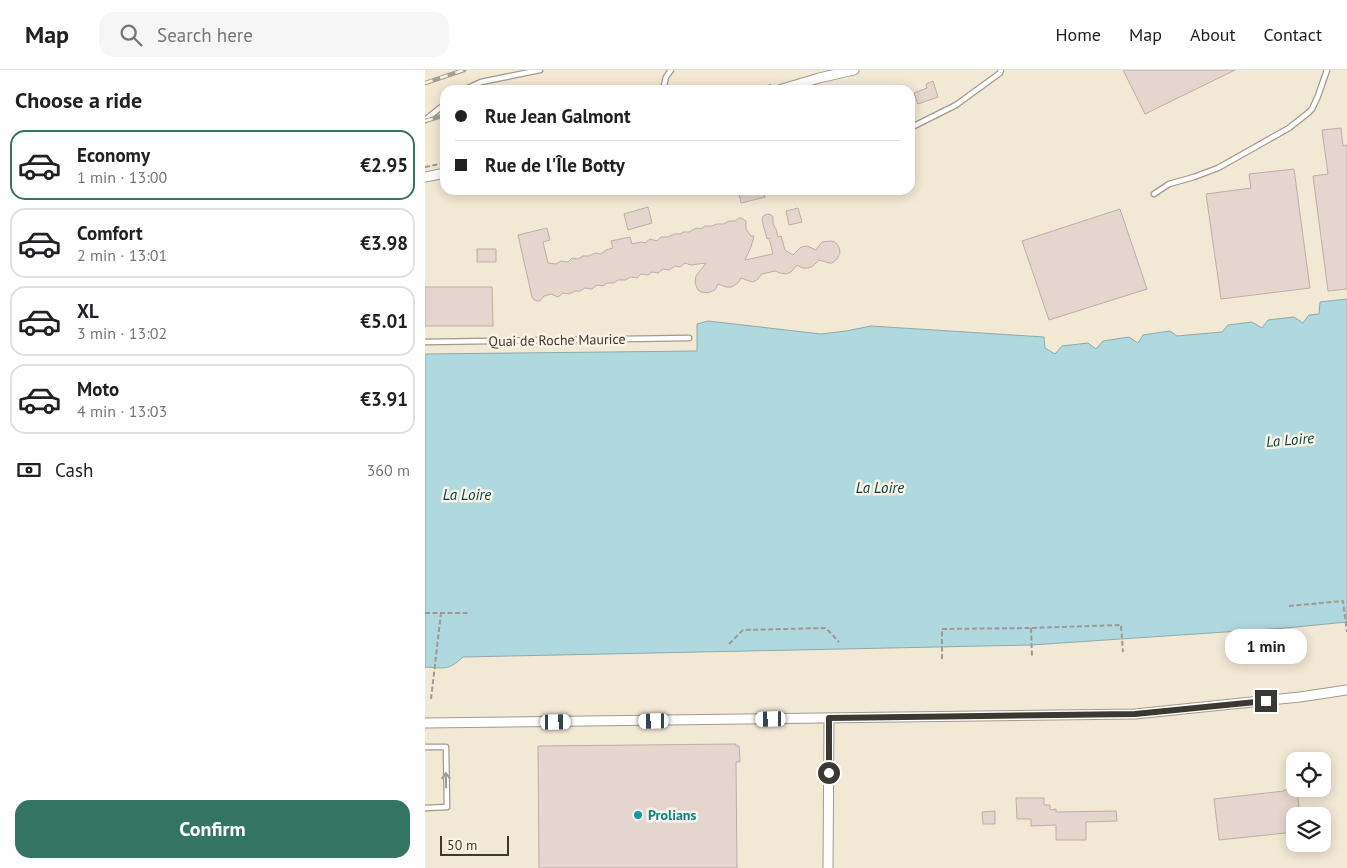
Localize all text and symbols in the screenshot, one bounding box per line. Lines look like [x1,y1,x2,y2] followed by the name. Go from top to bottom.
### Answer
[99,12,449,57] search box
[25,19,69,50] text: Map
[117,21,145,49] icon: search
[157,23,253,47] text: Search here
[1055,23,1101,46] text: Home
[1129,23,1162,46] text: Map
[1190,23,1236,46] text: About
[1264,23,1322,46] text: Contact
[15,86,142,114] text: Choose a ride
[485,104,631,128] text: Rue Jean Galmont
[17,143,62,188] icon: car
[77,143,150,167] text: Economy
[360,153,408,177] text: €2.95
[485,153,625,177] text: Rue de l'Île Botty
[77,167,167,187] text: 1 min · 13:00
[17,221,62,266] icon: car
[77,221,143,245] text: Comfort
[360,231,408,255] text: €3.98
[77,245,167,265] text: 2 min · 13:01
[17,299,62,344] icon: car
[77,299,99,323] text: XL
[360,309,408,333] text: €5.01
[77,323,167,343] text: 3 min · 13:02
[488,330,626,350] street label: Quai de Roche Maurice
[17,377,62,422] icon: car
[77,377,119,401] text: Moto
[360,387,408,411] text: €3.91
[77,401,167,421] text: 4 min · 13:03
[1265,428,1315,451] water label: La Loire
[15,456,43,484] icon: cash
[55,458,93,482] text: Cash
[367,460,410,480] text: 360 m
[856,478,904,497] water label: La Loire
[443,485,491,504] water label: La Loire
[1225,628,1307,664] callout: 1 min
[1246,636,1286,656] text: 1 min
[1255,690,1277,712] route end
[755,711,786,727] car
[638,713,669,729] car
[540,714,571,730] car
[1286,752,1331,852] map controls
[1286,752,1331,797] button: locate
[818,762,840,784] route start
[441,773,451,789] one-way arrow
[15,800,410,858] button: Confirm
[648,806,696,824] place label: Prolians
[1286,807,1331,852] button: layers
[632,809,644,821] marker: Prolians
[440,833,509,856] scale bar
[447,836,477,854] text: 50 m

